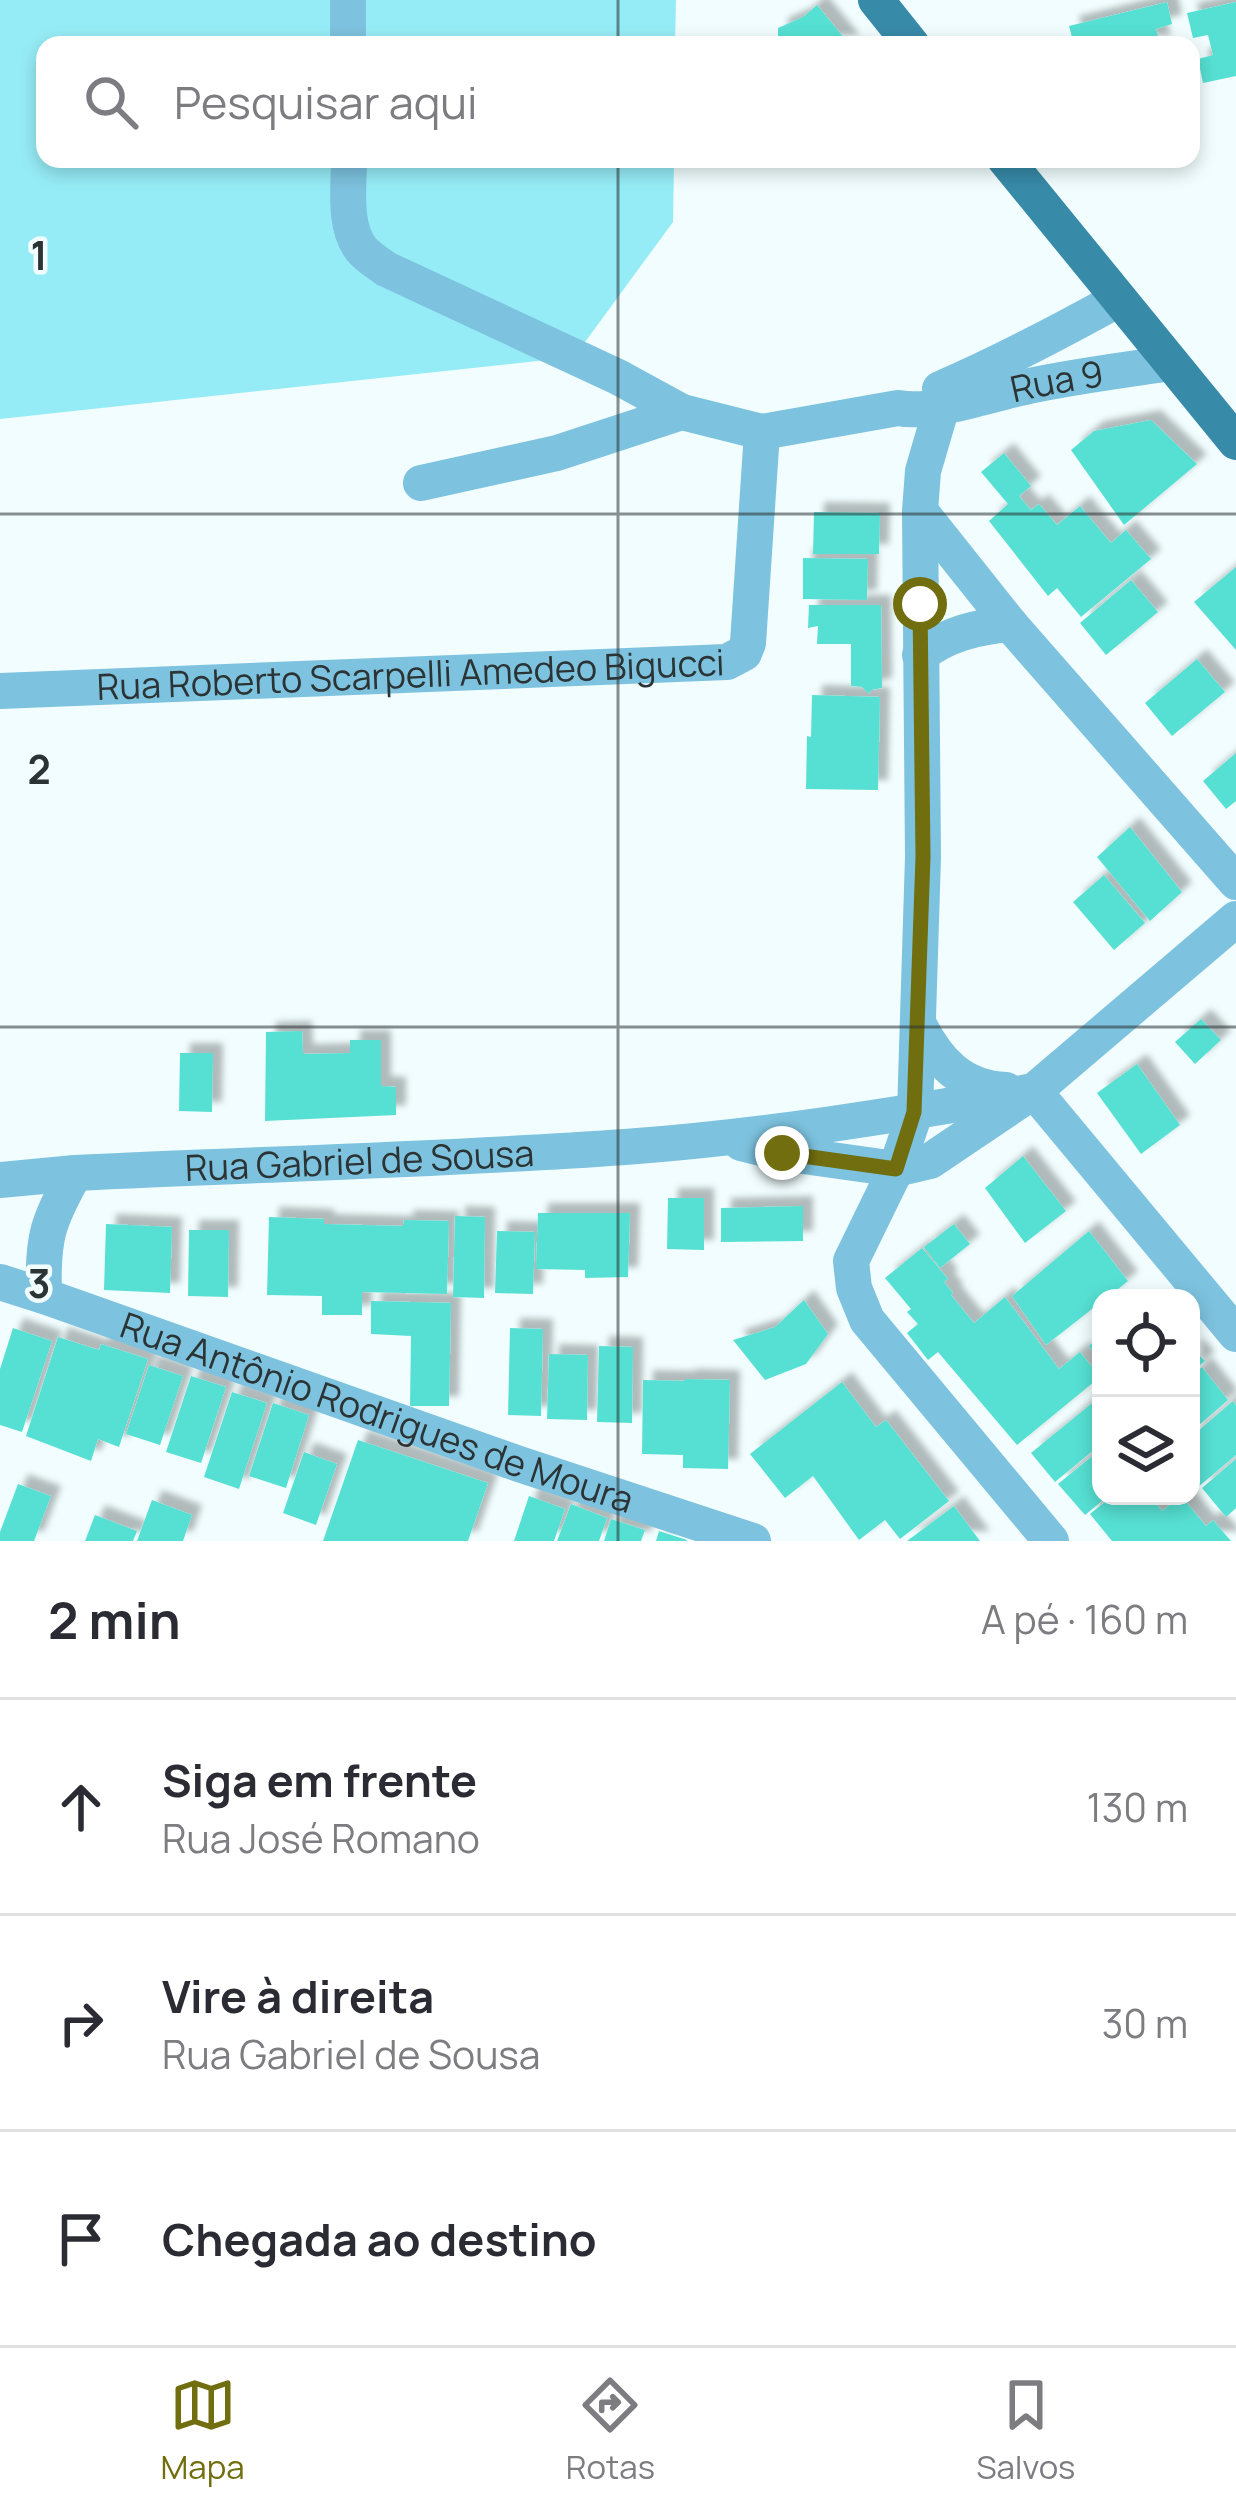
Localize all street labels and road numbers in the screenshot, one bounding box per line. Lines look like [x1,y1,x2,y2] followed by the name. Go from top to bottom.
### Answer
[1006,348,1107,413] street label: Rua 9
[96,637,725,711] street label: Rua Roberto Scarpelli Amedeo Bigucci
[184,1128,535,1192] street label: Rua Gabriel de Sousa
[114,1300,640,1524] street label: Rua Antônio Rodrigues de Moura

